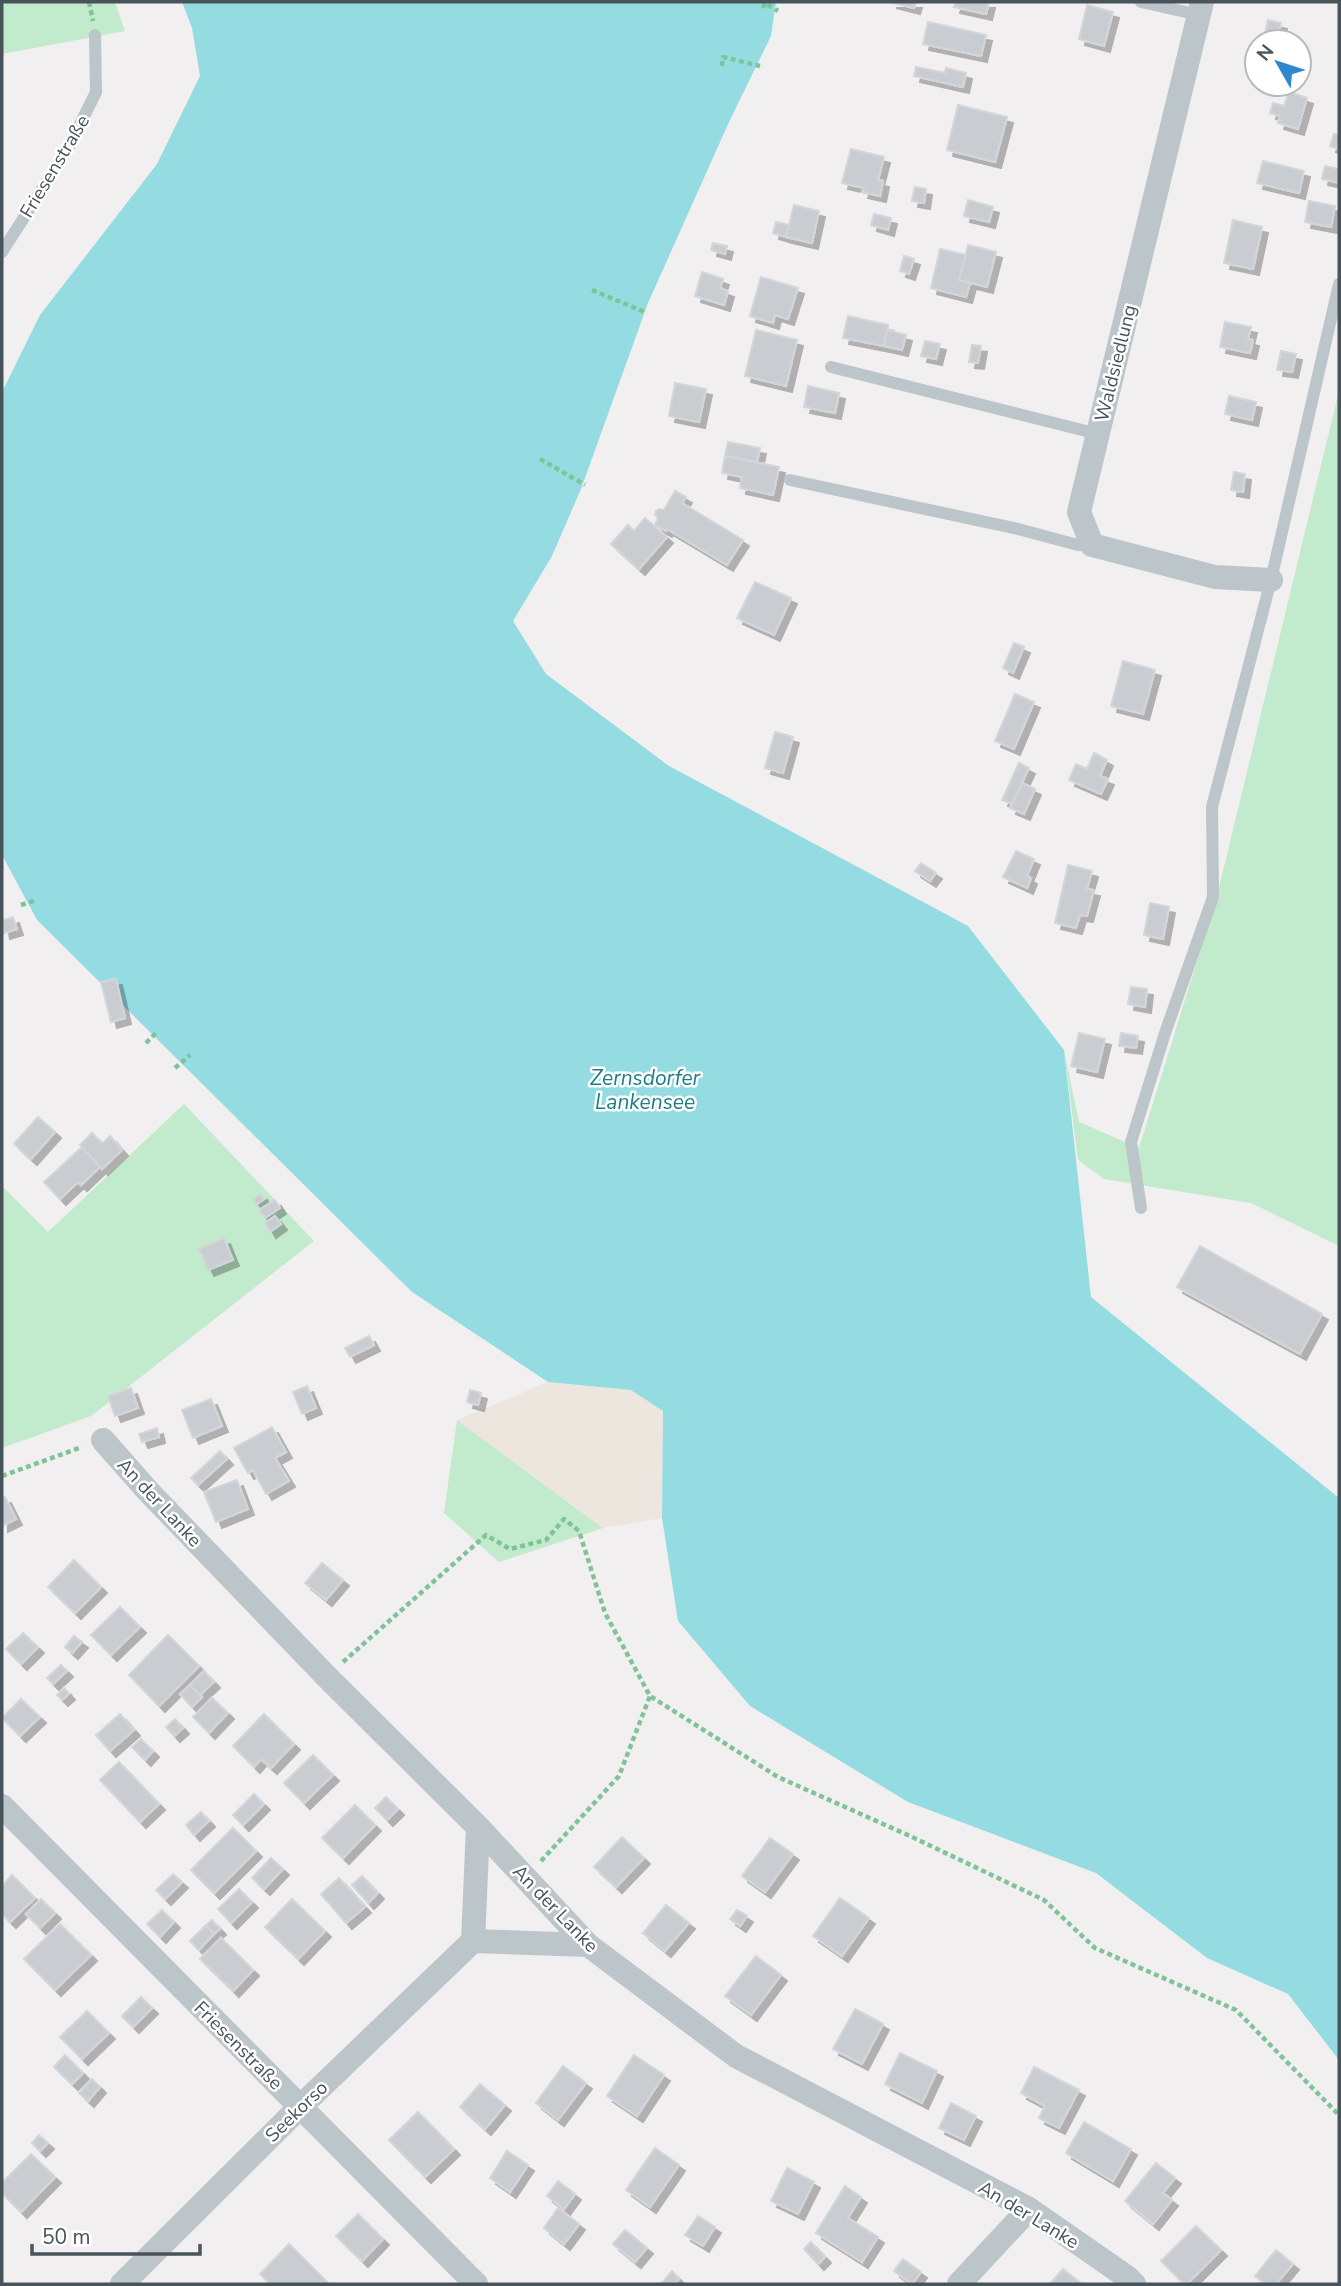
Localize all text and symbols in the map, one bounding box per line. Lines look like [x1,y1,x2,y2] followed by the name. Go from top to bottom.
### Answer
[1243,28,1313,98] north arrow
[1251,39,1280,67] text: N
[14,110,96,223] street label: Friesenstraße
[1089,302,1143,424] street label: Waldsiedlung
[590,1064,701,1116] water label: Zernsdorfer Lankensee
[111,1453,207,1553] street label: An der Lanke
[507,1859,604,1958] street label: An der Lanke
[188,1996,288,2096] street label: Friesenstraße
[260,2075,334,2148] street label: Seekorso
[973,2175,1084,2255] street label: An der Lanke
[32,2212,200,2256] scale bar
[42,2223,91,2251] text: 50 m

